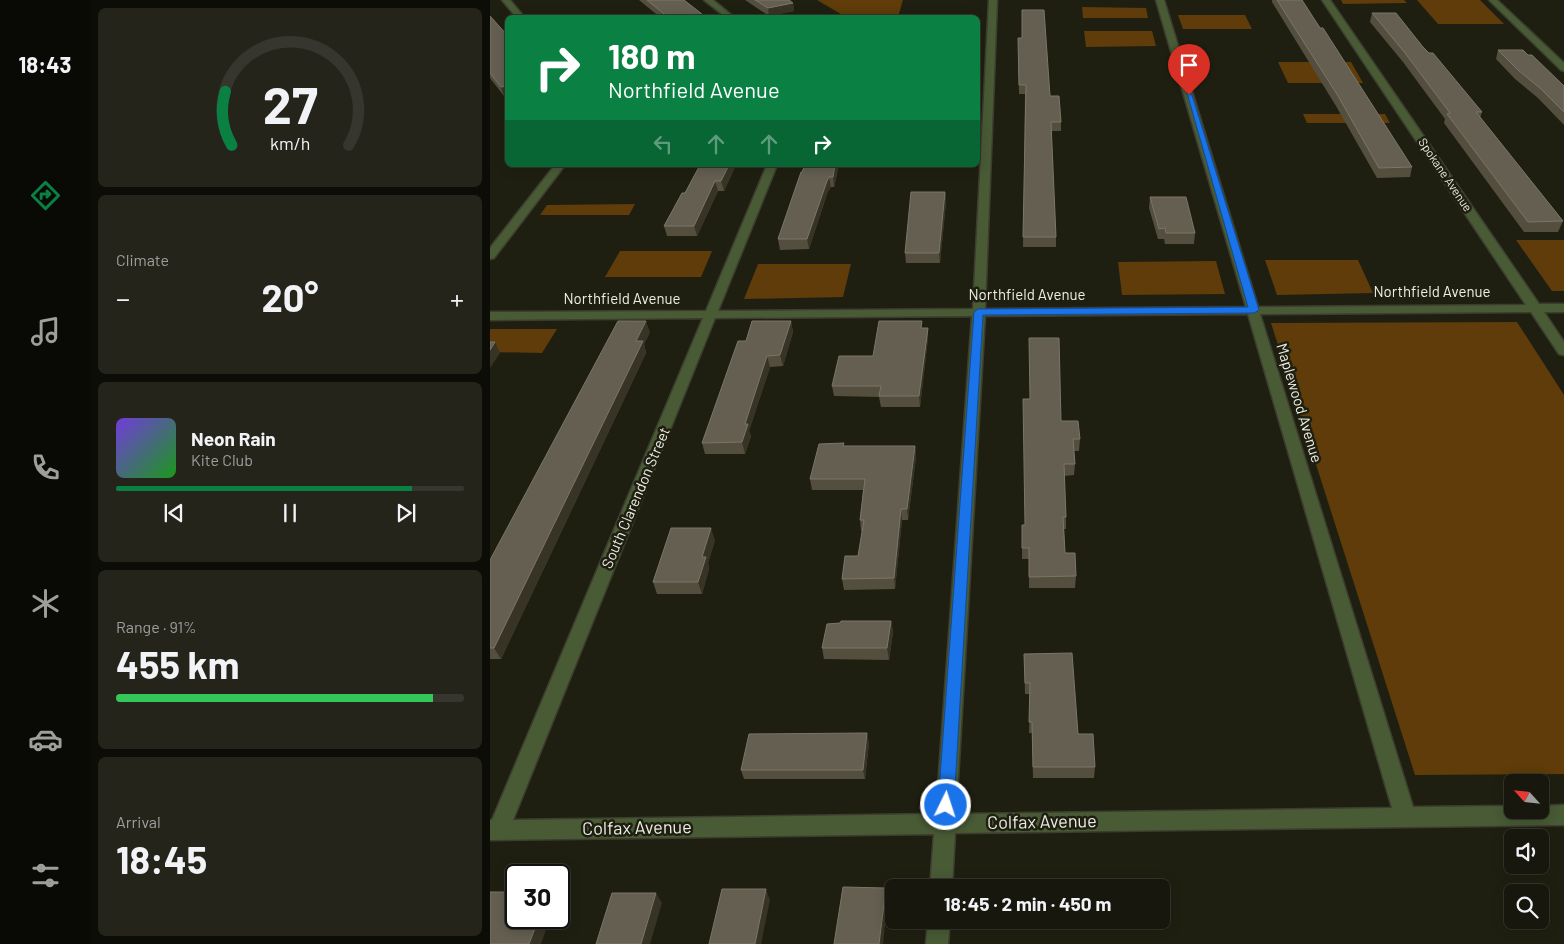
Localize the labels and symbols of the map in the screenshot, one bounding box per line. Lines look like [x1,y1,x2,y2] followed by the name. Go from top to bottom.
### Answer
[1168,44,1210,95] pin
[1416,135,1476,214] street label: Spokane Avenue
[1373,282,1491,300] street label: Northfield Avenue
[968,285,1086,303] street label: Northfield Avenue
[563,289,681,307] street label: Northfield Avenue
[1273,341,1327,464] street label: Maplewood Avenue
[597,424,673,571] street label: South Clarendon Street
[1504,774,1549,819] north arrow
[919,778,971,830] position arrow
[987,809,1097,833] street label: Colfax Avenue
[582,815,692,839] street label: Colfax Avenue
[505,864,570,929] speed limit sign: 30

